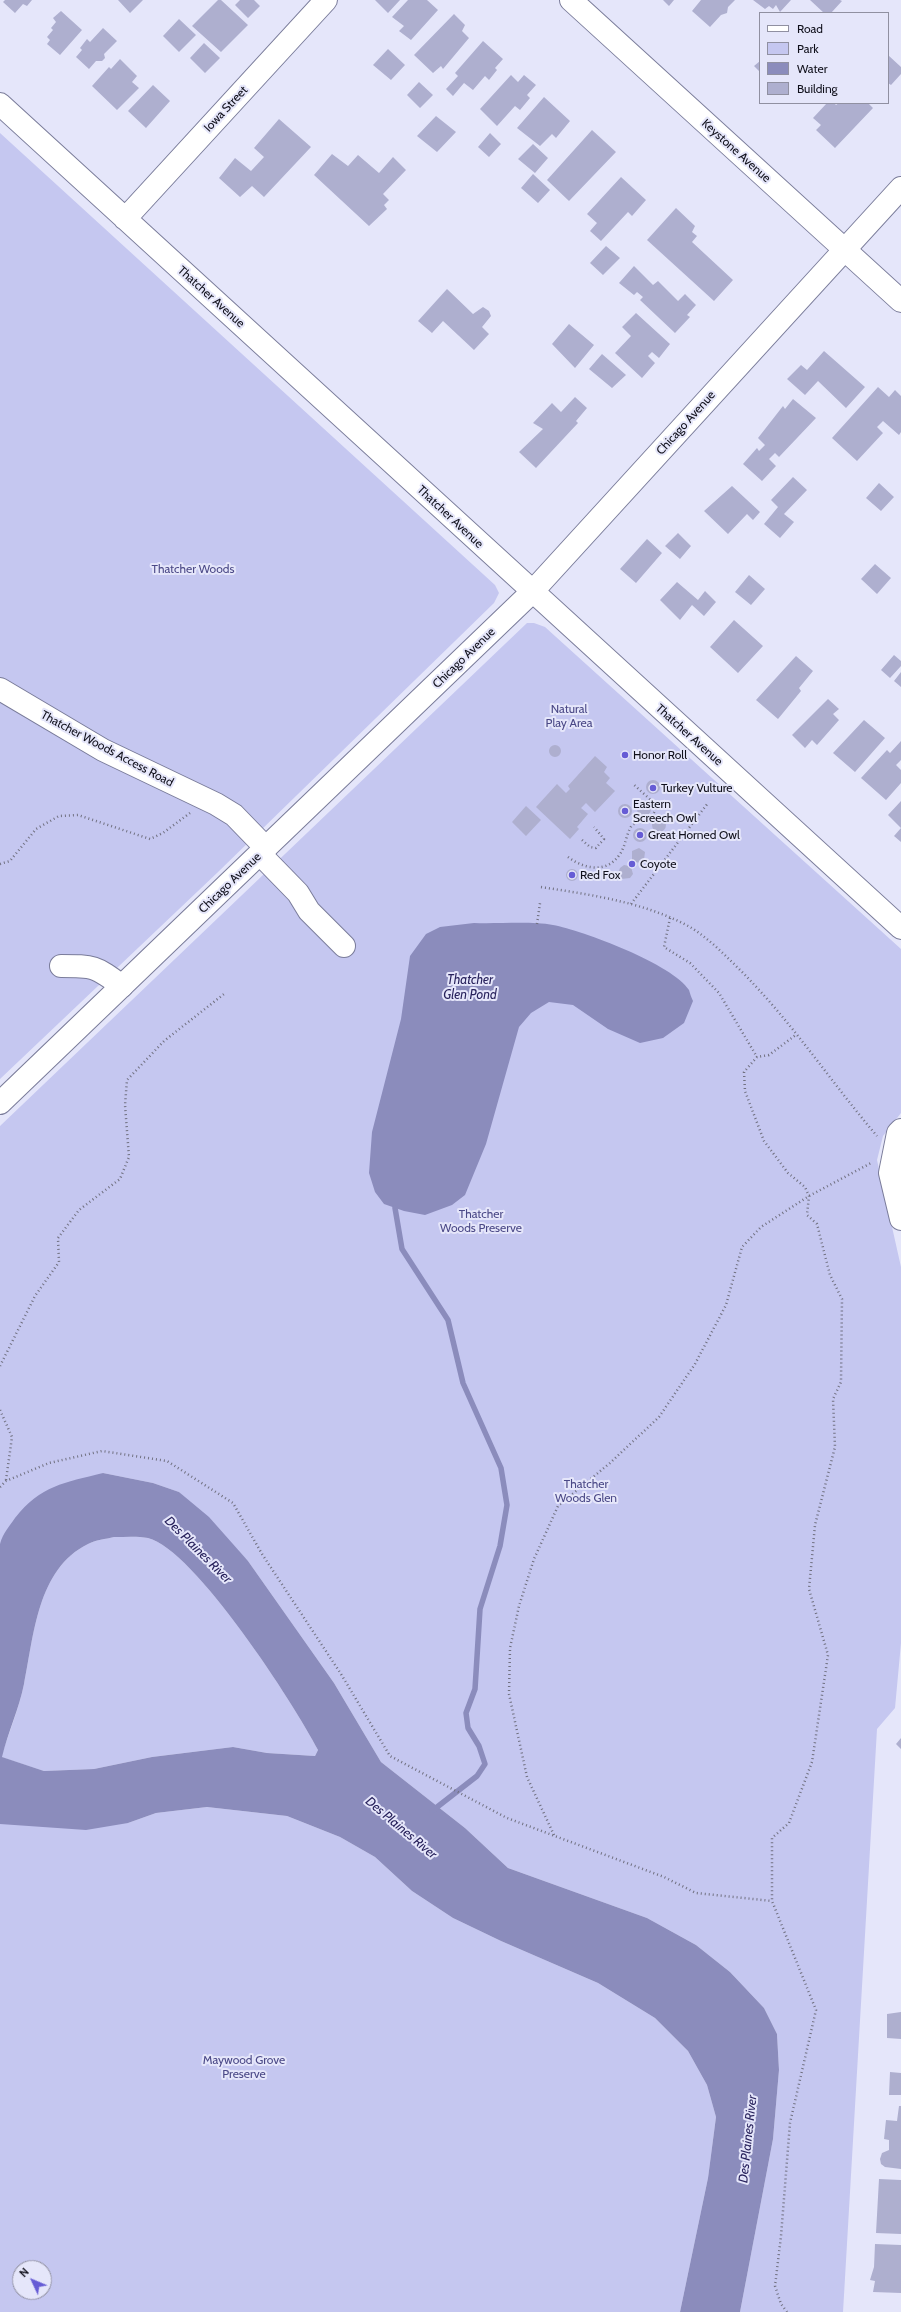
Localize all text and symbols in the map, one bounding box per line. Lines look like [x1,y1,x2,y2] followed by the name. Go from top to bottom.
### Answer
[759,12,889,104] legend
[797,21,823,36] text: Road
[797,41,819,56] text: Park
[797,61,827,76] text: Water
[797,81,838,96] text: Building
[201,83,251,135] street label: Iowa Street
[699,116,773,186] street label: Keystone Avenue
[175,263,247,331] street label: Thatcher Avenue
[654,388,718,458] street label: Chicago Avenue
[414,483,486,551] street label: Thatcher Avenue
[152,562,234,576] park label: Thatcher Woods
[430,625,498,691] street label: Chicago Avenue
[653,701,725,769] street label: Thatcher Avenue
[546,702,592,730] park label: Natural Play Area
[38,708,176,790] street label: Thatcher Woods Access Road
[633,748,687,762] place label: Honor Roll
[620,750,630,760] marker: Honor Roll
[661,781,732,795] place label: Turkey Vulture
[648,783,658,793] marker: Turkey Vulture
[633,797,697,825] place label: Eastern Screech Owl
[620,806,630,816] marker: Eastern Screech Owl
[648,828,740,842] place label: Great Horned Owl
[635,830,645,840] marker: Great Horned Owl
[196,850,264,916] street label: Chicago Avenue
[640,857,676,871] place label: Coyote
[627,859,637,869] marker: Coyote
[580,868,620,882] place label: Red Fox
[567,870,577,880] marker: Red Fox
[443,972,497,1003] water label: Thatcher Glen Pond
[440,1207,522,1235] park label: Thatcher Woods Preserve
[555,1477,617,1505] park label: Thatcher Woods Glen
[161,1513,235,1587] water label: Des Plaines River
[362,1794,440,1862] water label: Des Plaines River
[203,2053,285,2081] park label: Maywood Grove Preserve
[736,2094,760,2184] water label: Des Plaines River
[12,2260,52,2300] north arrow
[16,2265,32,2280] text: N

